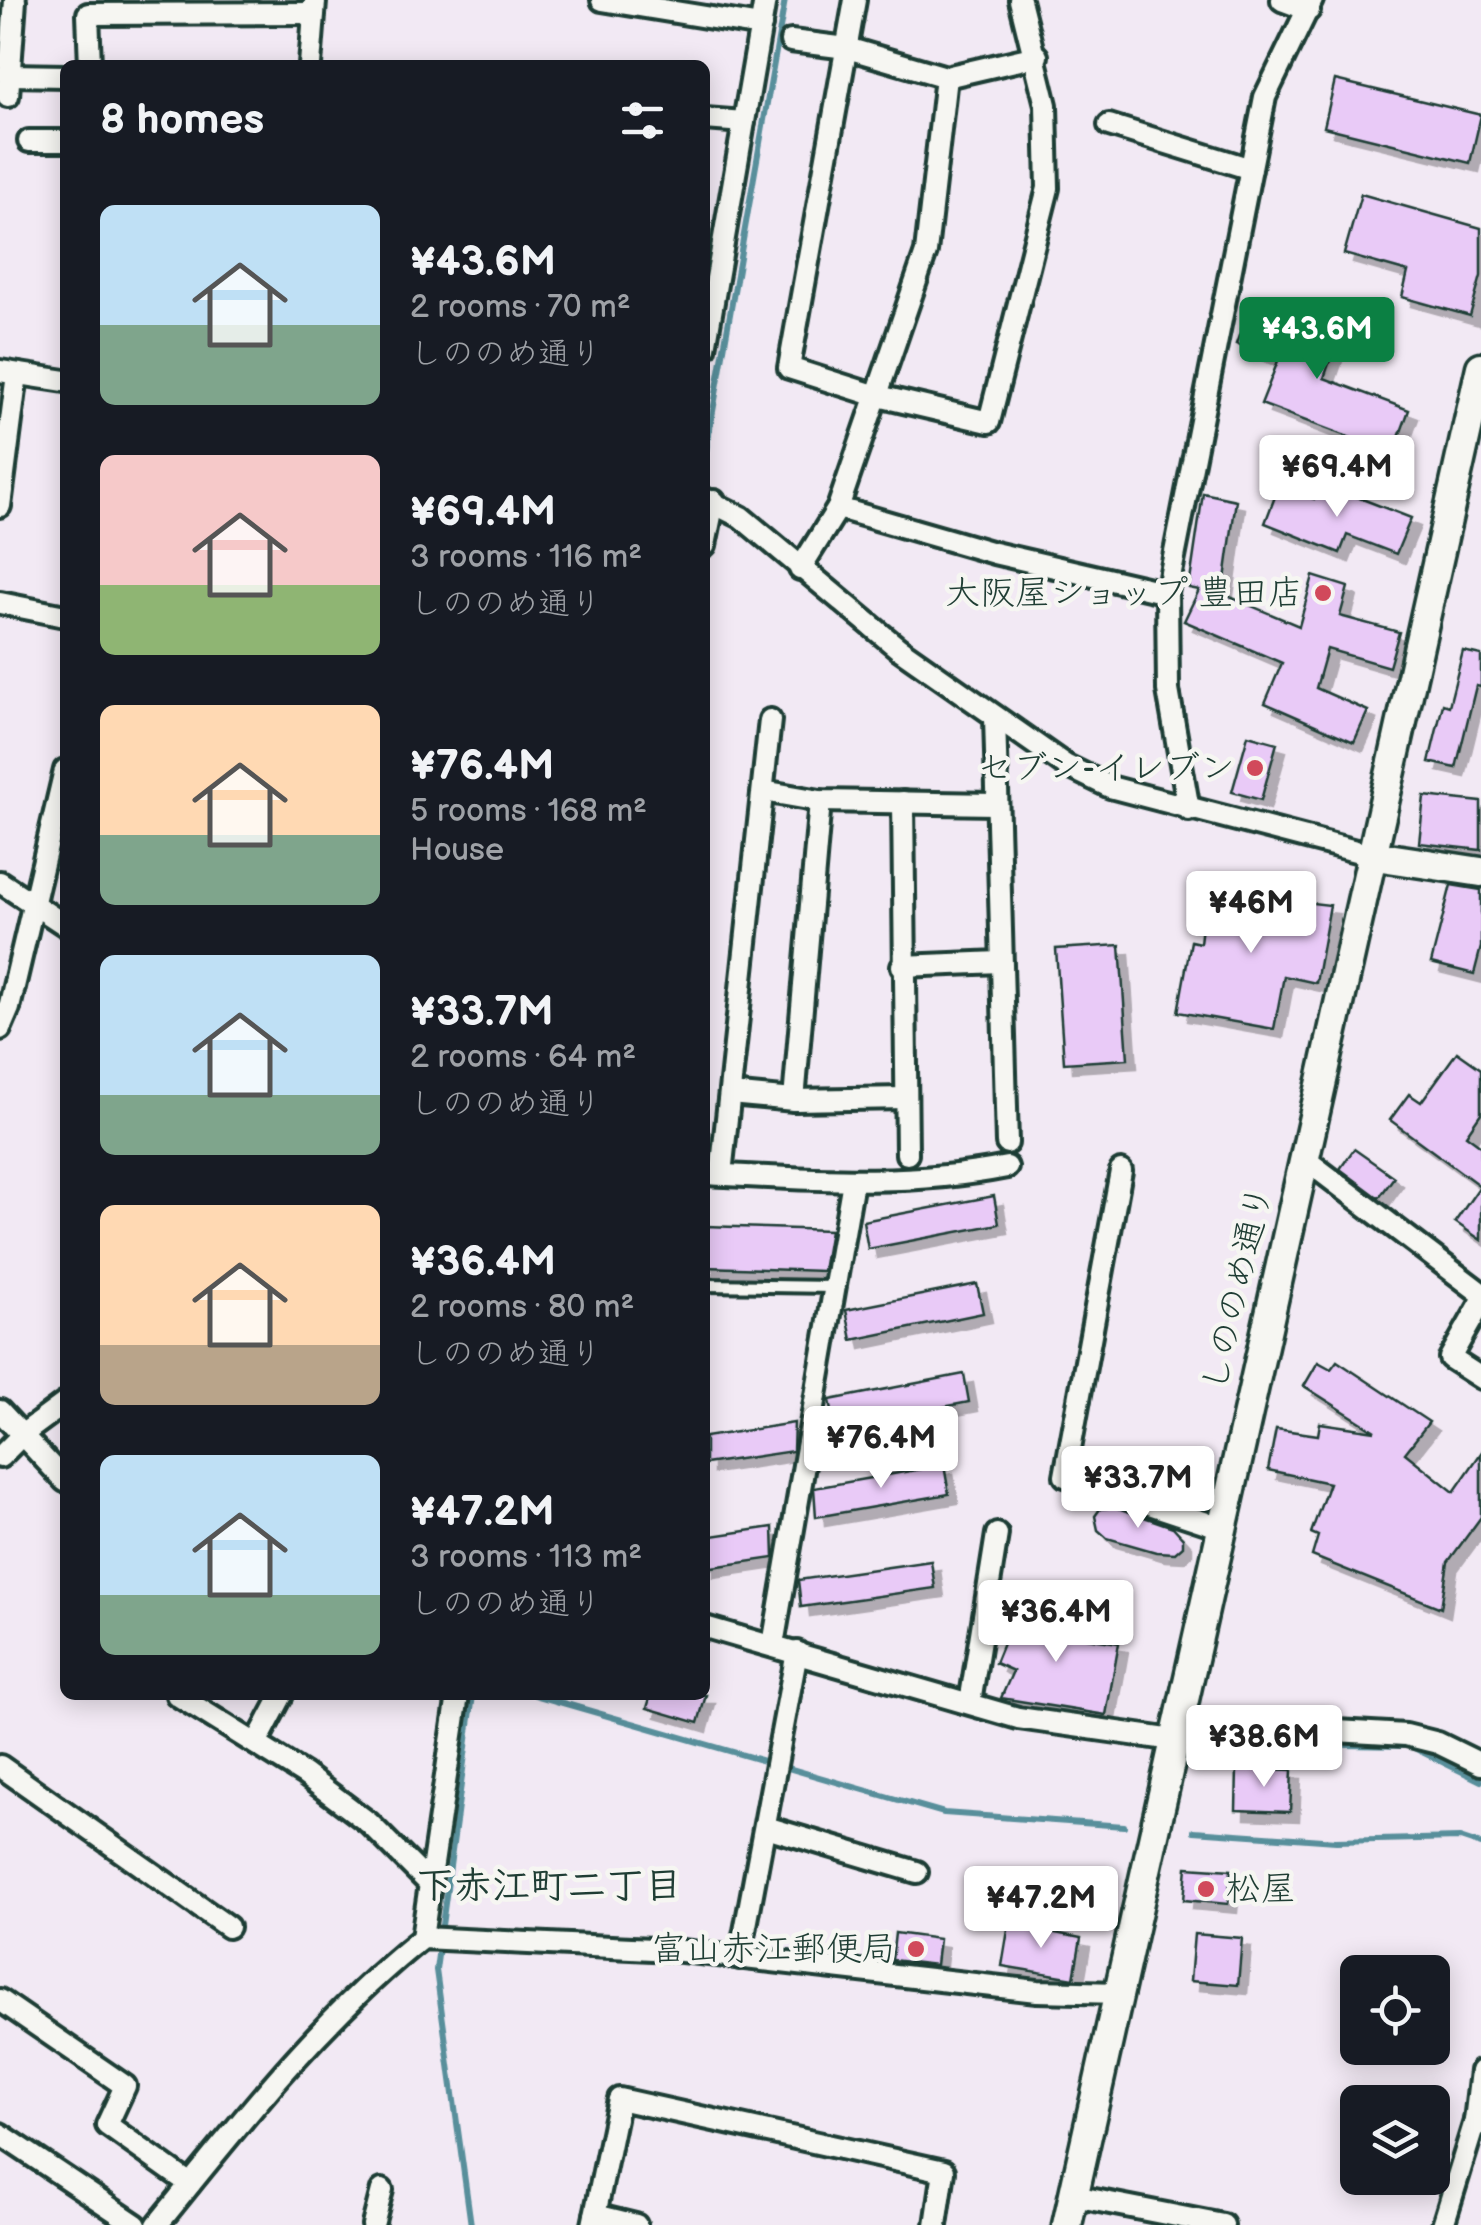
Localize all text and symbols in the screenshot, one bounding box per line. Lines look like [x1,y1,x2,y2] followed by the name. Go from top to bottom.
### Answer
[615,93,670,148] icon: filters
[100,95,264,146] text: 8 homes
[410,237,556,288] text: ¥43.6M
[180,245,300,365] icon: home
[410,288,631,327] text: 2 rooms · 70 m²
[1236,297,1398,382] pin: ¥43.6M
[1261,310,1373,349] text: ¥43.6M
[410,335,602,374] text: しののめ通り
[1256,435,1418,520] pin: ¥69.4M
[1281,448,1393,487] text: ¥69.4M
[410,487,556,538] text: ¥69.4M
[180,495,300,615] icon: home
[410,538,642,577] text: 3 rooms · 116 m²
[945,572,1303,615] place label: 大阪屋ショップ 豊田店
[1312,582,1334,604] marker: 大阪屋ショップ 豊田店
[410,585,602,624] text: しののめ通り
[410,741,554,792] text: ¥76.4M
[180,745,300,865] icon: home
[977,747,1235,790] place label: セブン-イレブン
[1244,757,1266,779] marker: セブン-イレブン
[410,792,647,831] text: 5 rooms · 168 m²
[410,831,504,870] text: House
[1192,871,1310,956] pin: ¥46M
[1208,884,1294,923] text: ¥46M
[410,987,554,1038] text: ¥33.7M
[180,995,300,1115] icon: home
[410,1038,636,1077] text: 2 rooms · 64 m²
[410,1085,602,1124] text: しののめ通り
[1193,1181,1283,1395] street label: しののめ通り
[410,1237,556,1288] text: ¥36.4M
[180,1245,300,1365] icon: home
[410,1288,634,1327] text: 2 rooms · 80 m²
[410,1335,602,1374] text: しののめ通り
[800,1406,962,1491] pin: ¥76.4M
[826,1419,936,1458] text: ¥76.4M
[1057,1446,1219,1531] pin: ¥33.7M
[1083,1459,1193,1498] text: ¥33.7M
[410,1487,554,1538] text: ¥47.2M
[180,1495,300,1615] icon: home
[410,1538,642,1577] text: 3 rooms · 113 m²
[975,1580,1137,1665] pin: ¥36.4M
[410,1585,602,1624] text: しののめ通り
[1000,1593,1112,1632] text: ¥36.4M
[1183,1705,1345,1790] pin: ¥38.6M
[1208,1718,1320,1757] text: ¥38.6M
[416,1864,682,1909] district label: 下赤江町二丁目
[960,1866,1122,1951] pin: ¥47.2M
[1226,1868,1296,1911] place label: 松屋
[1195,1878,1217,1900] marker: 松屋
[986,1879,1096,1918] text: ¥47.2M
[651,1928,896,1971] place label: 富山赤江郵便局
[905,1938,927,1960] marker: 富山赤江郵便局
[1340,1955,1450,2195] map controls
[1340,1955,1450,2065] button: locate
[1340,2085,1450,2195] button: layers

